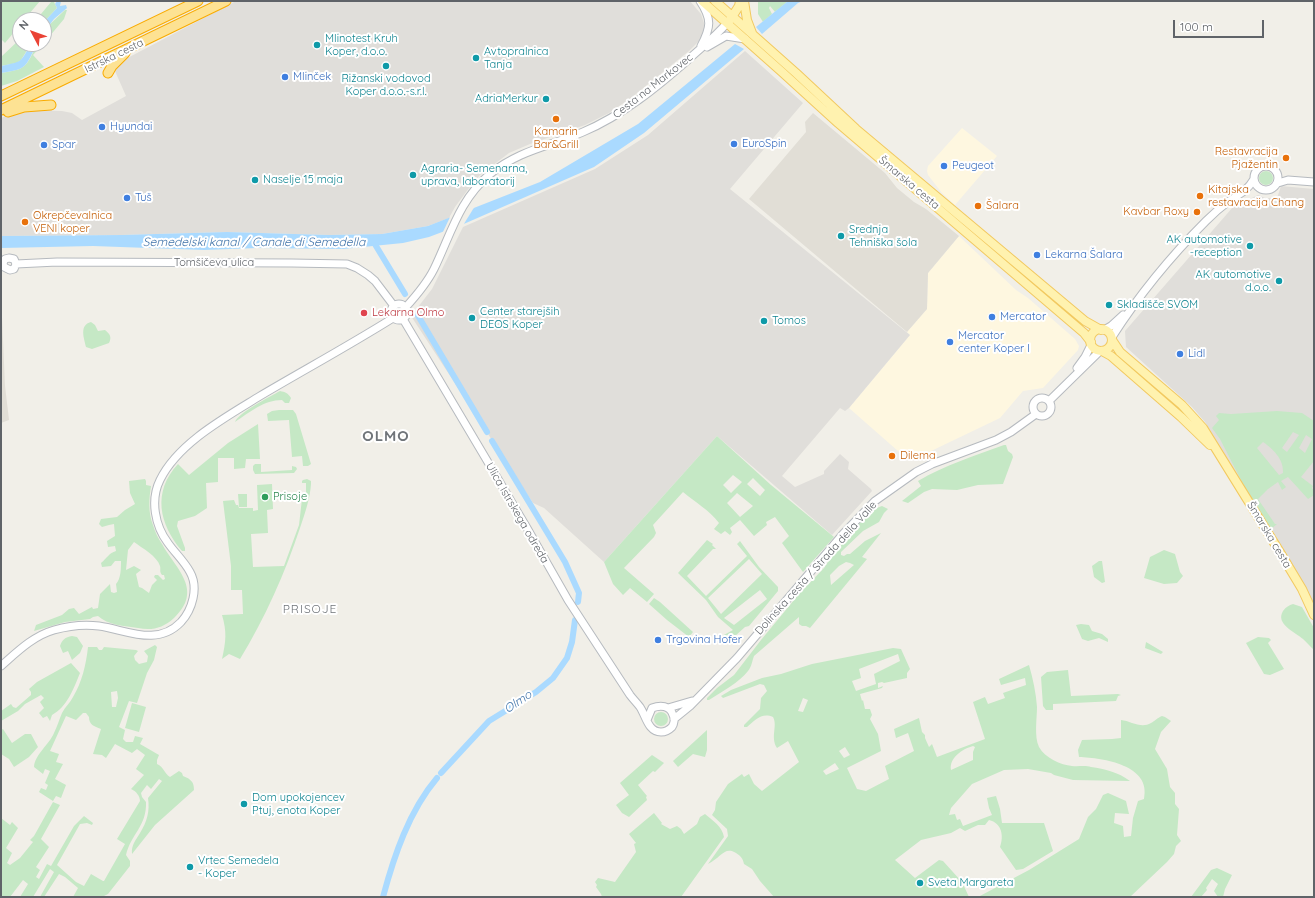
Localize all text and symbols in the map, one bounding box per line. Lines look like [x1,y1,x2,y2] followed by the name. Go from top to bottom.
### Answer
[12,12,52,52] north arrow
[1175,12,1266,38] scale bar
[16,17,32,32] text: N
[1180,19,1213,34] text: 100 m
[325,32,398,58] place label: Mlinotest Kruh Koper, d.o.o.
[82,36,146,76] street label: Istrska cesta
[312,40,322,50] marker: Mlinotest Kruh Koper, d.o.o.
[484,45,549,71] place label: Avtopralnica Tanja
[610,51,696,121] street label: Cesta na Markovec
[471,53,481,63] marker: Avtopralnica Tanja
[381,61,391,71] marker: Rižanski vodovod Koper d.o.o.-s.r.l.
[293,70,331,84] place label: Mlinček
[280,72,290,82] marker: Mlinček
[341,72,431,98] place label: Rižanski vodovod Koper d.o.o.-s.r.l.
[475,92,538,106] place label: AdriaMerkur
[541,94,551,104] marker: AdriaMerkur
[551,114,561,124] marker: Kamarin Bar&Grill
[110,120,152,134] place label: Hyundai
[97,122,107,132] marker: Hyundai
[534,125,578,151] place label: Kamarin Bar&Grill
[742,137,787,151] place label: EuroSpin
[52,138,76,152] place label: Spar
[729,139,739,149] marker: EuroSpin
[39,140,49,150] marker: Spar
[1215,145,1278,171] place label: Restavracija Pjažentin
[1281,153,1291,163] marker: Restavracija Pjažentin
[876,154,942,212] street label: Šmarska cesta
[952,159,994,173] place label: Peugeot
[939,161,949,171] marker: Peugeot
[421,162,527,188] place label: Agraria- Semenarna, uprava, laboratorij
[408,170,418,180] marker: Agraria- Semenarna, uprava, laboratorij
[263,173,343,187] place label: Naselje 15 maja
[250,175,260,185] marker: Naselje 15 maja
[1208,183,1304,209] place label: Kitajska restavracija Chang
[135,191,152,205] place label: Tuš
[1195,191,1205,201] marker: Kitajska restavracija Chang
[122,193,132,203] marker: Tuš
[986,199,1019,213] place label: Šalara
[973,201,983,211] marker: Šalara
[1123,205,1189,219] place label: Kavbar Roxy
[1192,207,1202,217] marker: Kavbar Roxy
[33,209,112,235] place label: Okrepčevalnica VENI koper
[20,217,30,227] marker: Okrepčevalnica VENI koper
[849,223,917,249] place label: Srednja Tehniška šola
[836,231,846,241] marker: Srednja Tehniška šola
[1167,233,1242,259] place label: AK automotive -reception
[143,235,365,249] water label: Semedelski kanal / Canale di Semedella
[1245,241,1255,251] marker: AK automotive -reception
[1045,248,1123,262] place label: Lekarna Šalara
[1032,250,1042,260] marker: Lekarna Šalara
[174,256,254,270] street label: Tomšičeva ulica
[1196,268,1271,294] place label: AK automotive d.o.o.
[1274,276,1284,286] marker: AK automotive d.o.o.
[1117,298,1198,312] place label: Skladišče SVOM
[1104,300,1114,310] marker: Skladišče SVOM
[480,305,559,331] place label: Center starejših DEOS Koper
[372,306,444,320] place label: Lekarna Olmo
[359,308,369,318] marker: Lekarna Olmo
[1000,310,1046,324] place label: Mercator
[987,312,997,322] marker: Mercator
[467,313,477,323] marker: Center starejših DEOS Koper
[772,314,806,328] place label: Tomos
[759,316,769,326] marker: Tomos
[958,329,1030,355] place label: Mercator center Koper I
[945,337,955,347] marker: Mercator center Koper I
[1188,347,1205,361] place label: Lidl
[1175,349,1185,359] marker: Lidl
[362,427,410,445] district label: OLMO
[900,449,936,463] place label: Dilema
[887,451,897,461] marker: Dilema
[483,460,551,566] street label: Ulica Istrskega odreda
[273,490,307,504] place label: Prisoje
[260,492,270,502] marker: Prisoje
[752,498,880,638] street label: Dolinska cesta / Strada della Valle
[1244,499,1294,571] street label: Šmarska cesta
[283,602,337,616] district label: PRISOJE
[666,633,742,647] place label: Trgovina Hofer
[653,635,663,645] marker: Trgovina Hofer
[501,688,535,716] water label: Olmo
[252,791,345,817] place label: Dom upokojencev Ptuj, enota Koper
[239,799,249,809] marker: Dom upokojencev Ptuj, enota Koper
[198,854,279,880] place label: Vrtec Semedela - Koper
[185,862,195,872] marker: Vrtec Semedela - Koper
[928,876,1013,890] place label: Sveta Margareta
[915,878,925,888] marker: Sveta Margareta

